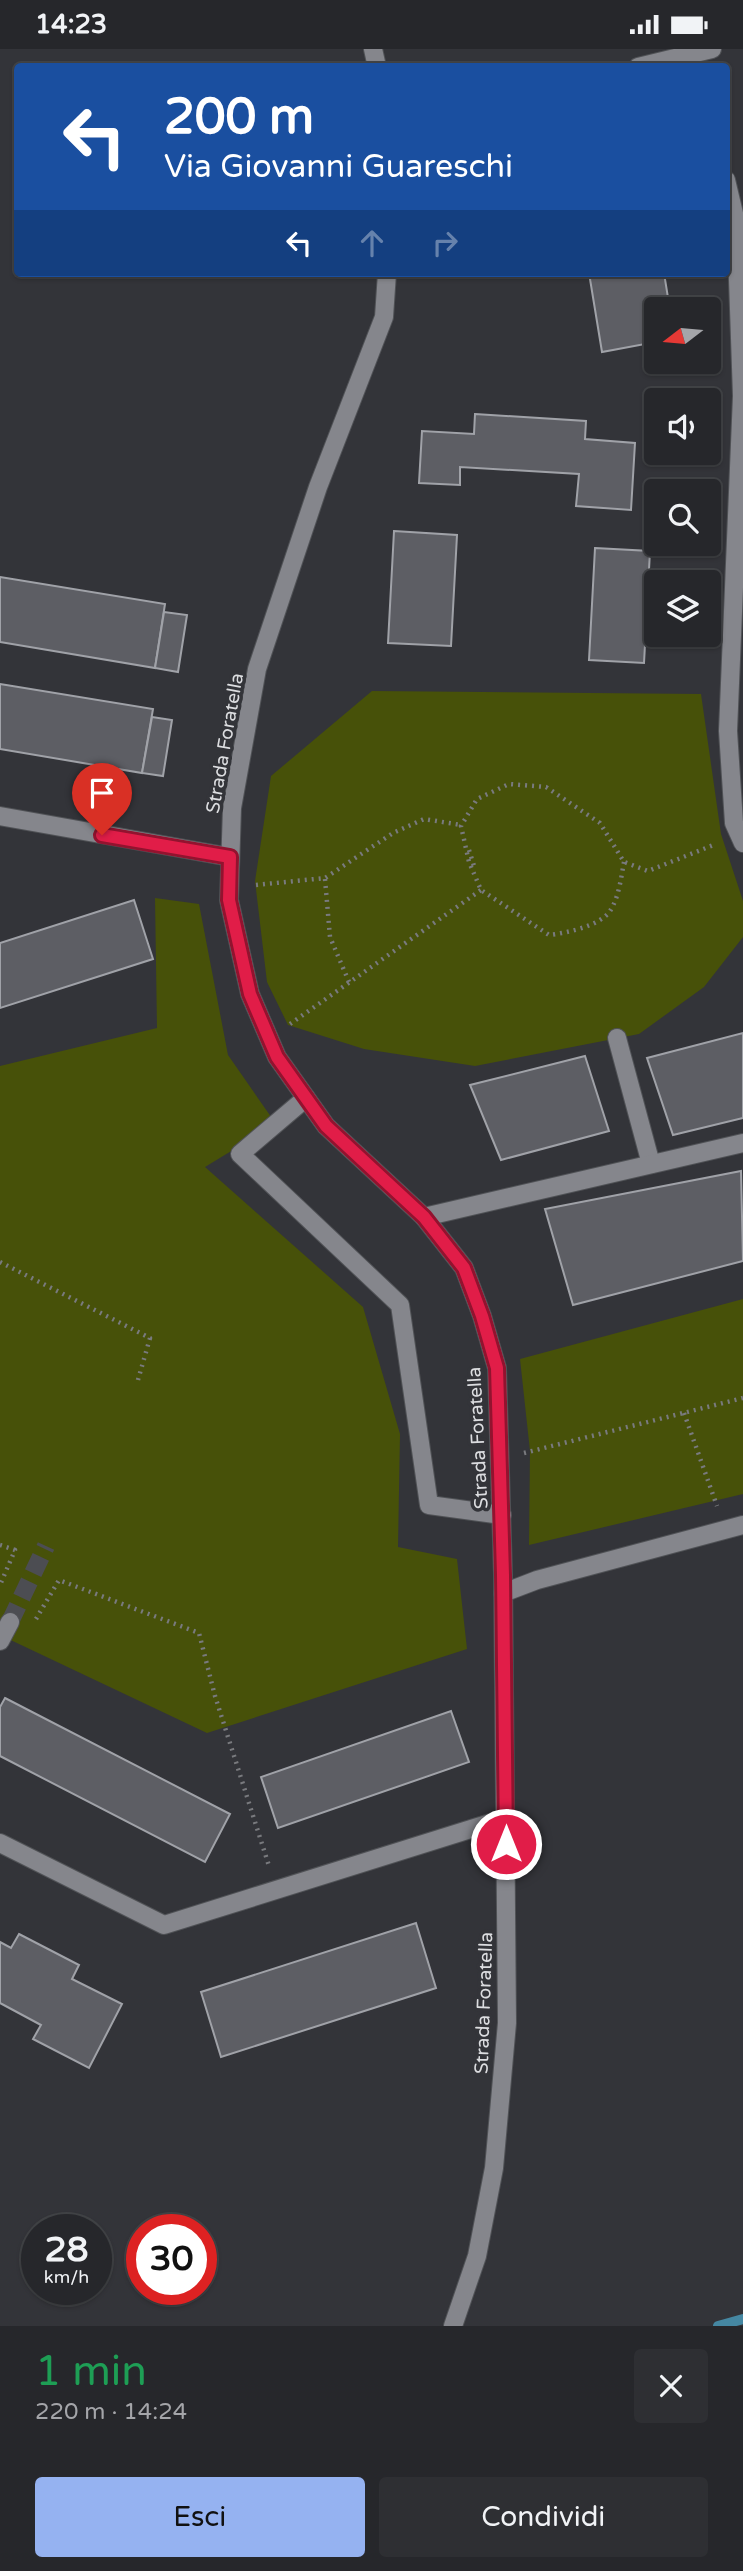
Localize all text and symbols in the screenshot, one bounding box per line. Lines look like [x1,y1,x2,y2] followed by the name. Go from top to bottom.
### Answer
[35,9,107,40] text: 14:23
[164,88,314,147] text: 200 m
[49,91,140,182] icon: left
[164,148,513,186] text: Via Giovanni Guareschi
[280,224,318,262] icon: left
[353,224,391,262] icon: ahead
[426,224,464,262] icon: right
[644,297,721,375] north arrow
[644,297,721,647] map controls
[644,388,721,465] button: sound
[644,479,721,556] button: search
[644,570,721,647] button: layers
[202,671,248,815] street label: Strada Foratella
[72,763,132,835] pin
[83,774,121,812] icon: arrive
[463,1366,493,1510] street label: Strada Foratella
[469,1807,543,1881] position arrow
[471,1932,497,2074] street label: Strada Foratella
[126,2214,217,2305] speed limit sign: 30
[45,2229,88,2271] text: 28
[44,2266,89,2288] text: km/h
[35,2346,147,2397] text: 1 min
[634,2349,708,2423] button: close
[35,2398,187,2426] text: 220 m · 14:24
[35,2477,365,2557] button: Esci
[379,2477,708,2557] button: Condividi

